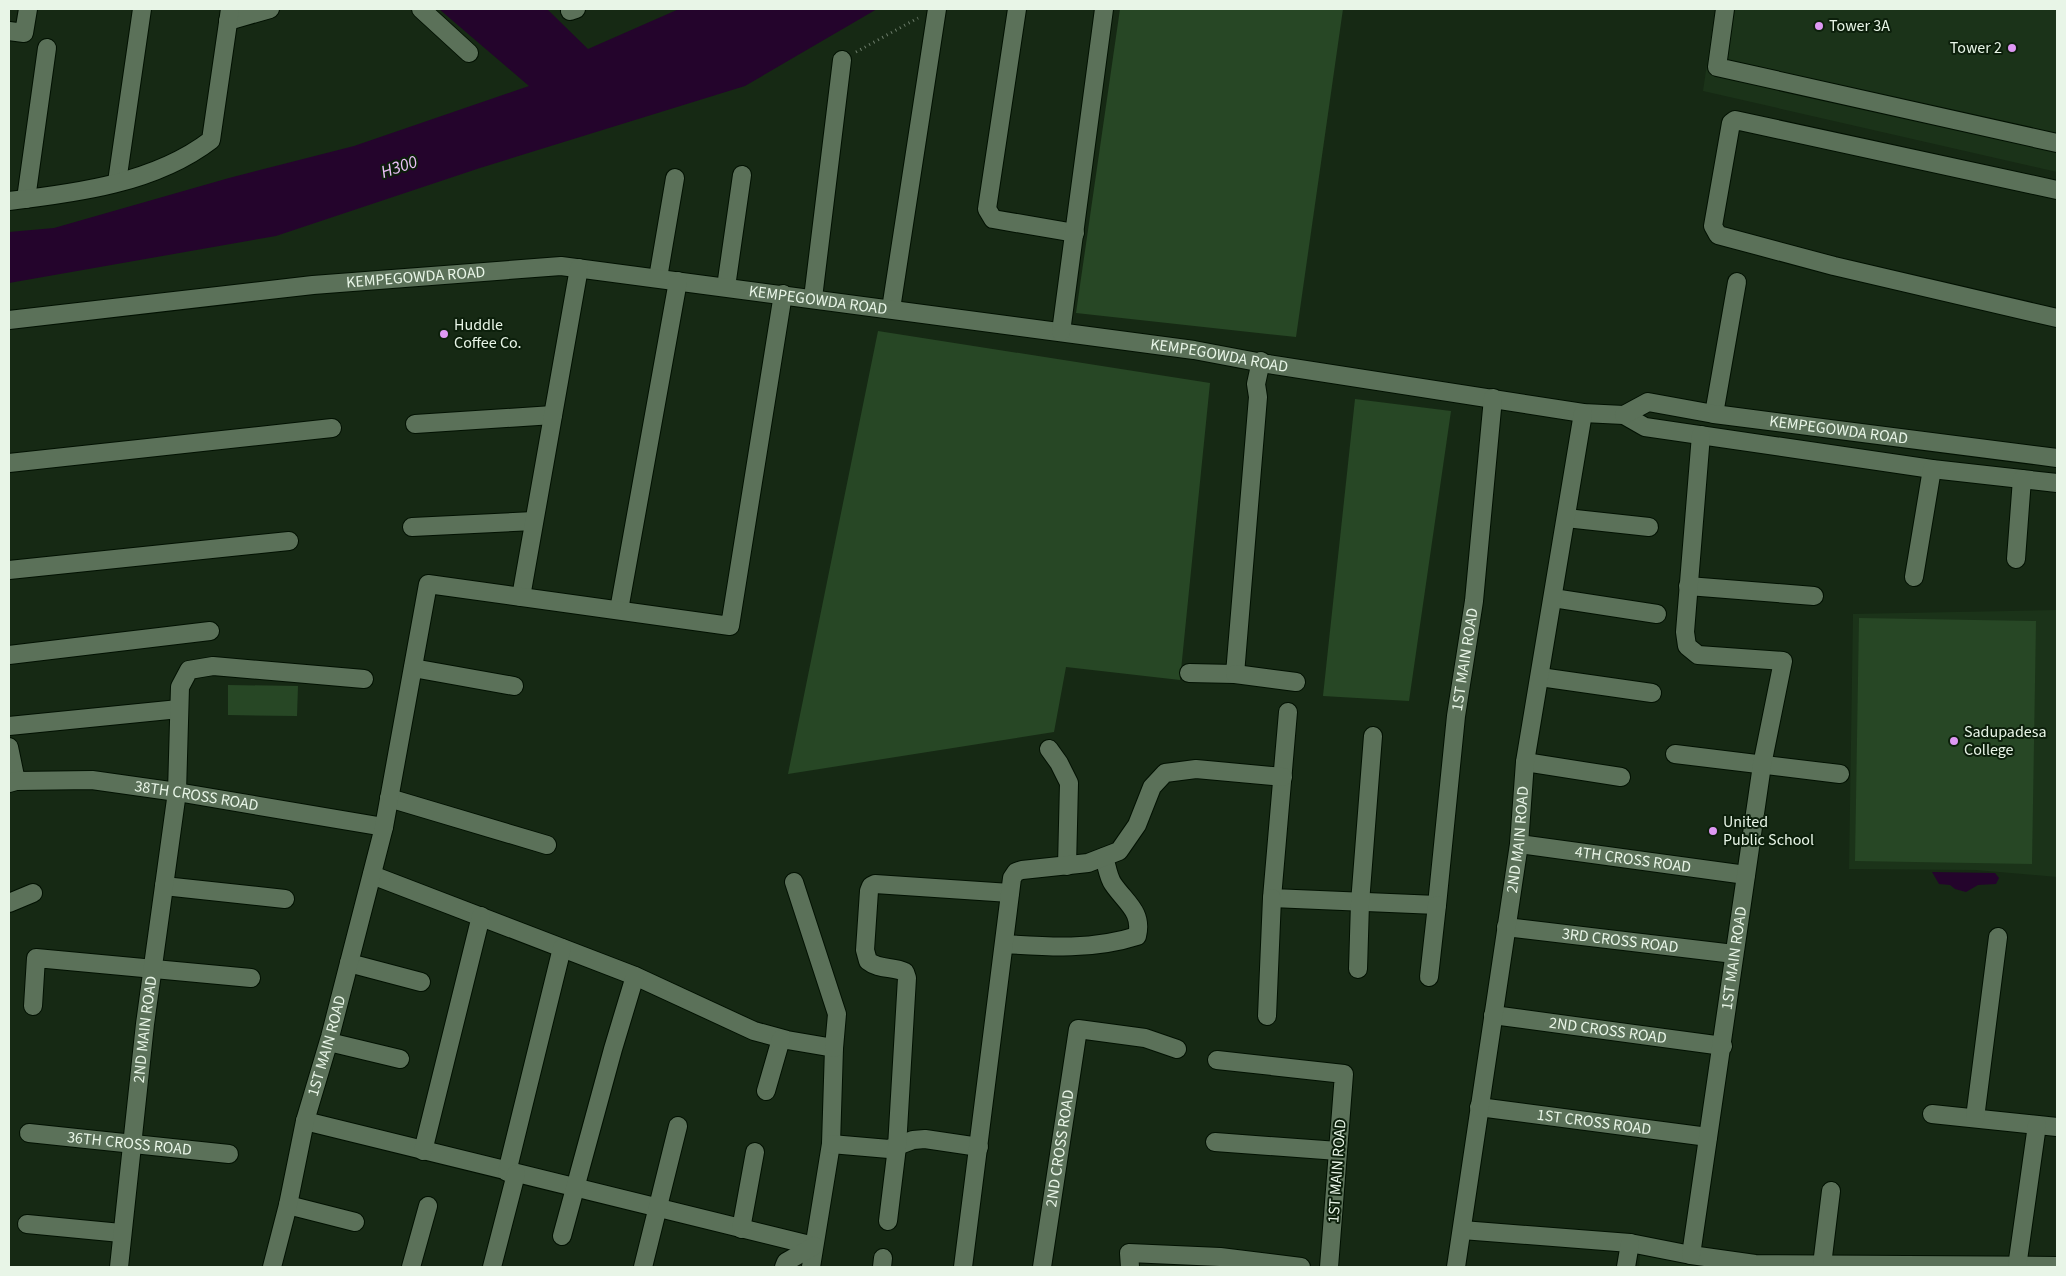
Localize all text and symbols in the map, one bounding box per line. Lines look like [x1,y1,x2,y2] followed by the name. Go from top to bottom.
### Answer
[1829,15,1890,37] place label: Tower 3A
[1813,20,1825,32] marker: Tower 3A
[1950,37,2002,59] place label: Tower 2
[2006,42,2018,54] marker: Tower 2
[377,149,421,185] water label: H300
[345,261,486,293] street label: KEMPEGOWDA ROAD
[747,280,889,320] street label: KEMPEGOWDA ROAD
[454,314,522,354] place label: Huddle Coffee Co.
[438,328,450,340] marker: Huddle Coffee Co.
[1149,333,1290,378] street label: KEMPEGOWDA ROAD
[1768,410,1909,450] street label: KEMPEGOWDA ROAD
[1446,606,1484,713] street label: 1ST MAIN ROAD
[1964,721,2047,761] place label: Sadupadesa College
[1948,735,1960,747] marker: Sadupadesa College
[133,775,260,817] street label: 38TH CROSS ROAD
[1501,785,1534,895] street label: 2ND MAIN ROAD
[1723,811,1814,851] place label: United Public School
[1707,825,1719,837] marker: United Public School
[1573,841,1693,878] street label: 4TH CROSS ROAD
[1716,905,1752,1011] street label: 1ST MAIN ROAD
[1561,923,1680,958] street label: 3RD CROSS ROAD
[128,974,163,1084] street label: 2ND MAIN ROAD
[302,993,351,1099] street label: 1ST MAIN ROAD
[1548,1012,1668,1049] street label: 2ND CROSS ROAD
[1040,1088,1080,1209] street label: 2ND CROSS ROAD
[1536,1104,1653,1140] street label: 1ST CROSS ROAD
[1322,1118,1352,1224] street label: 1ST MAIN ROAD
[66,1126,193,1161] street label: 36TH CROSS ROAD

